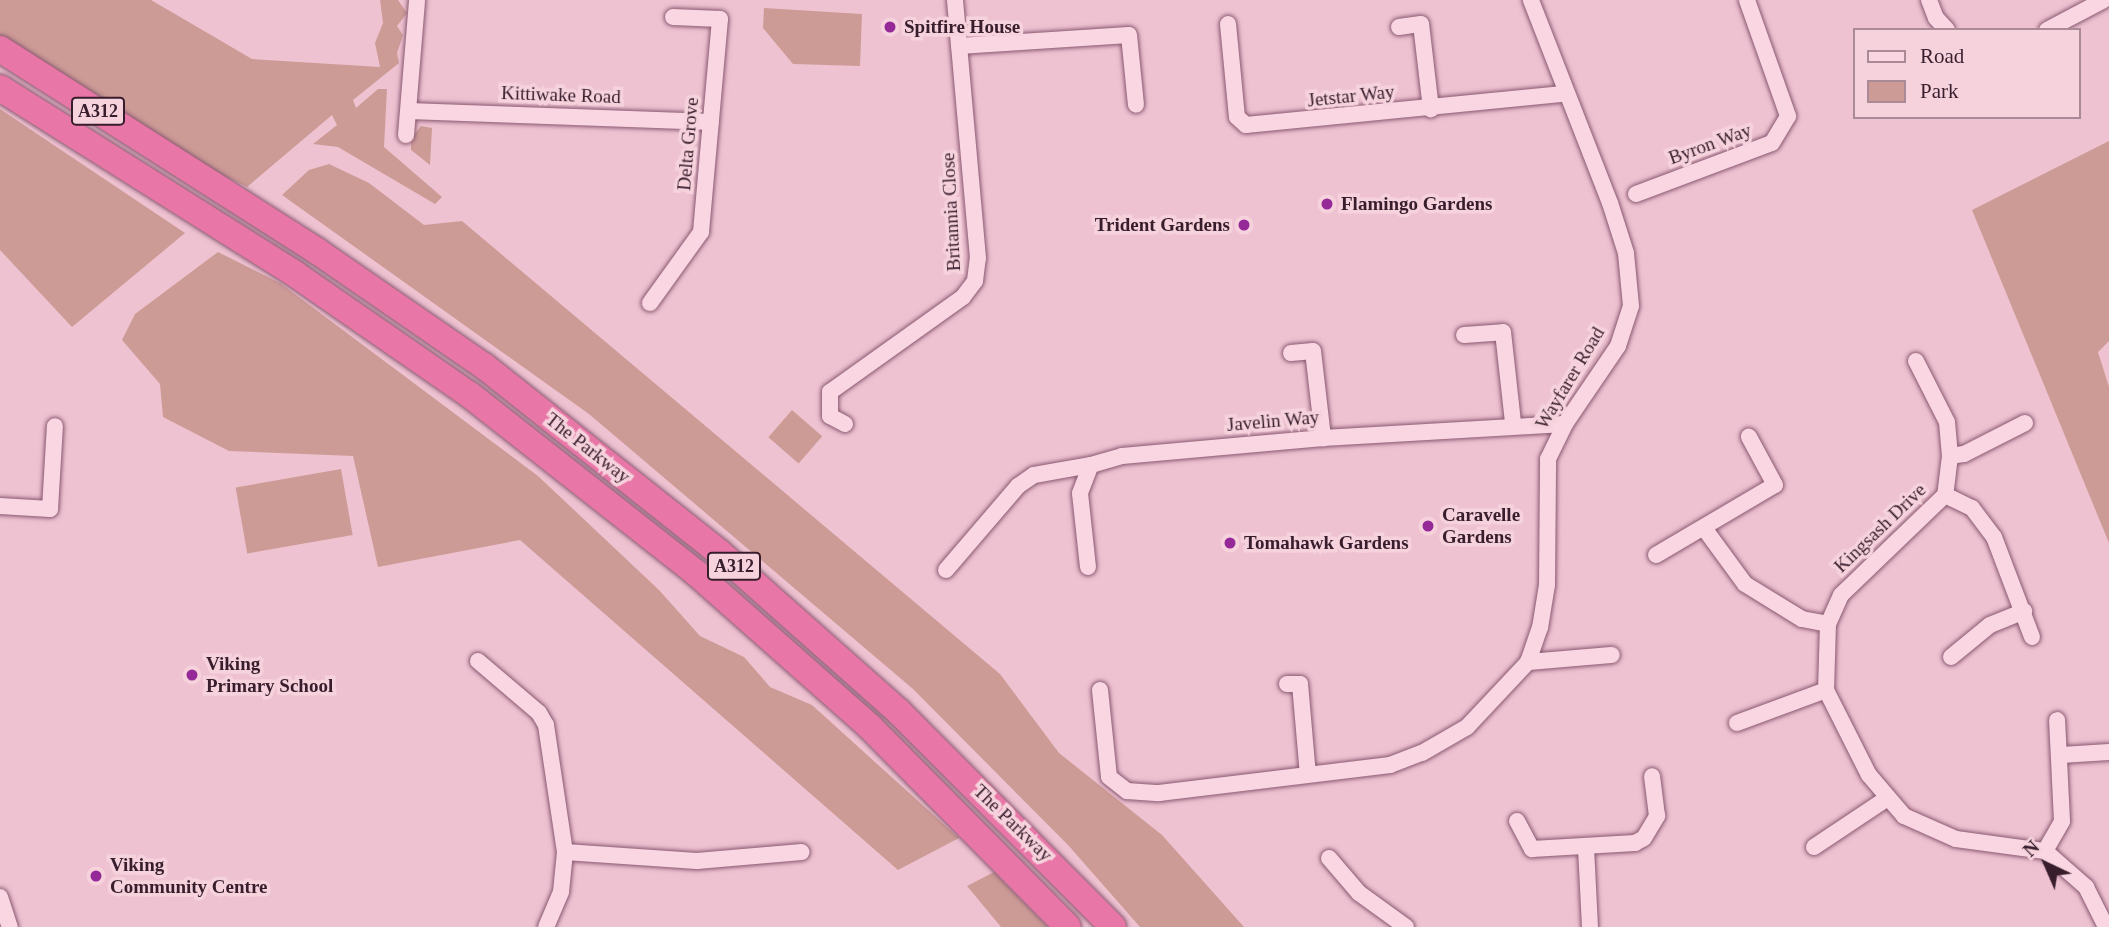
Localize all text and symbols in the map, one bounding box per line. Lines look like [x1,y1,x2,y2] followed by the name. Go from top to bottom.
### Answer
[904,16,1020,38] place label: Spitfire House
[882,19,898,35] marker: Spitfire House
[1854,28,2081,119] legend
[1920,44,1964,68] text: Road
[1920,79,1959,103] text: Park
[1306,80,1396,112] street label: Jetstar Way
[501,82,621,108] street label: Kittiwake Road
[70,96,126,126] road number: A312
[673,96,703,192] street label: Delta Grove
[1665,118,1755,170] street label: Byron Way
[937,152,965,272] street label: Britannia Close
[1341,193,1492,215] place label: Flamingo Gardens
[1319,196,1335,212] marker: Flamingo Gardens
[1095,214,1230,236] place label: Trident Gardens
[1236,217,1252,233] marker: Trident Gardens
[1531,323,1609,433] street label: Wayfarer Road
[1226,406,1320,436] street label: Javelin Way
[541,408,635,488] street label: The Parkway
[1829,479,1931,577] street label: Kingsash Drive
[1442,504,1520,548] place label: Caravelle Gardens
[1420,518,1436,534] marker: Caravelle Gardens
[1244,532,1409,554] place label: Tomahawk Gardens
[1222,535,1238,551] marker: Tomahawk Gardens
[706,552,762,580] road number: A312
[206,653,333,697] place label: Viking Primary School
[184,667,200,683] marker: Viking Primary School
[969,780,1057,866] street label: The Parkway
[2011,829,2081,899] north arrow
[2019,836,2043,861] text: N
[110,854,267,898] place label: Viking Community Centre
[88,868,104,884] marker: Viking Community Centre

